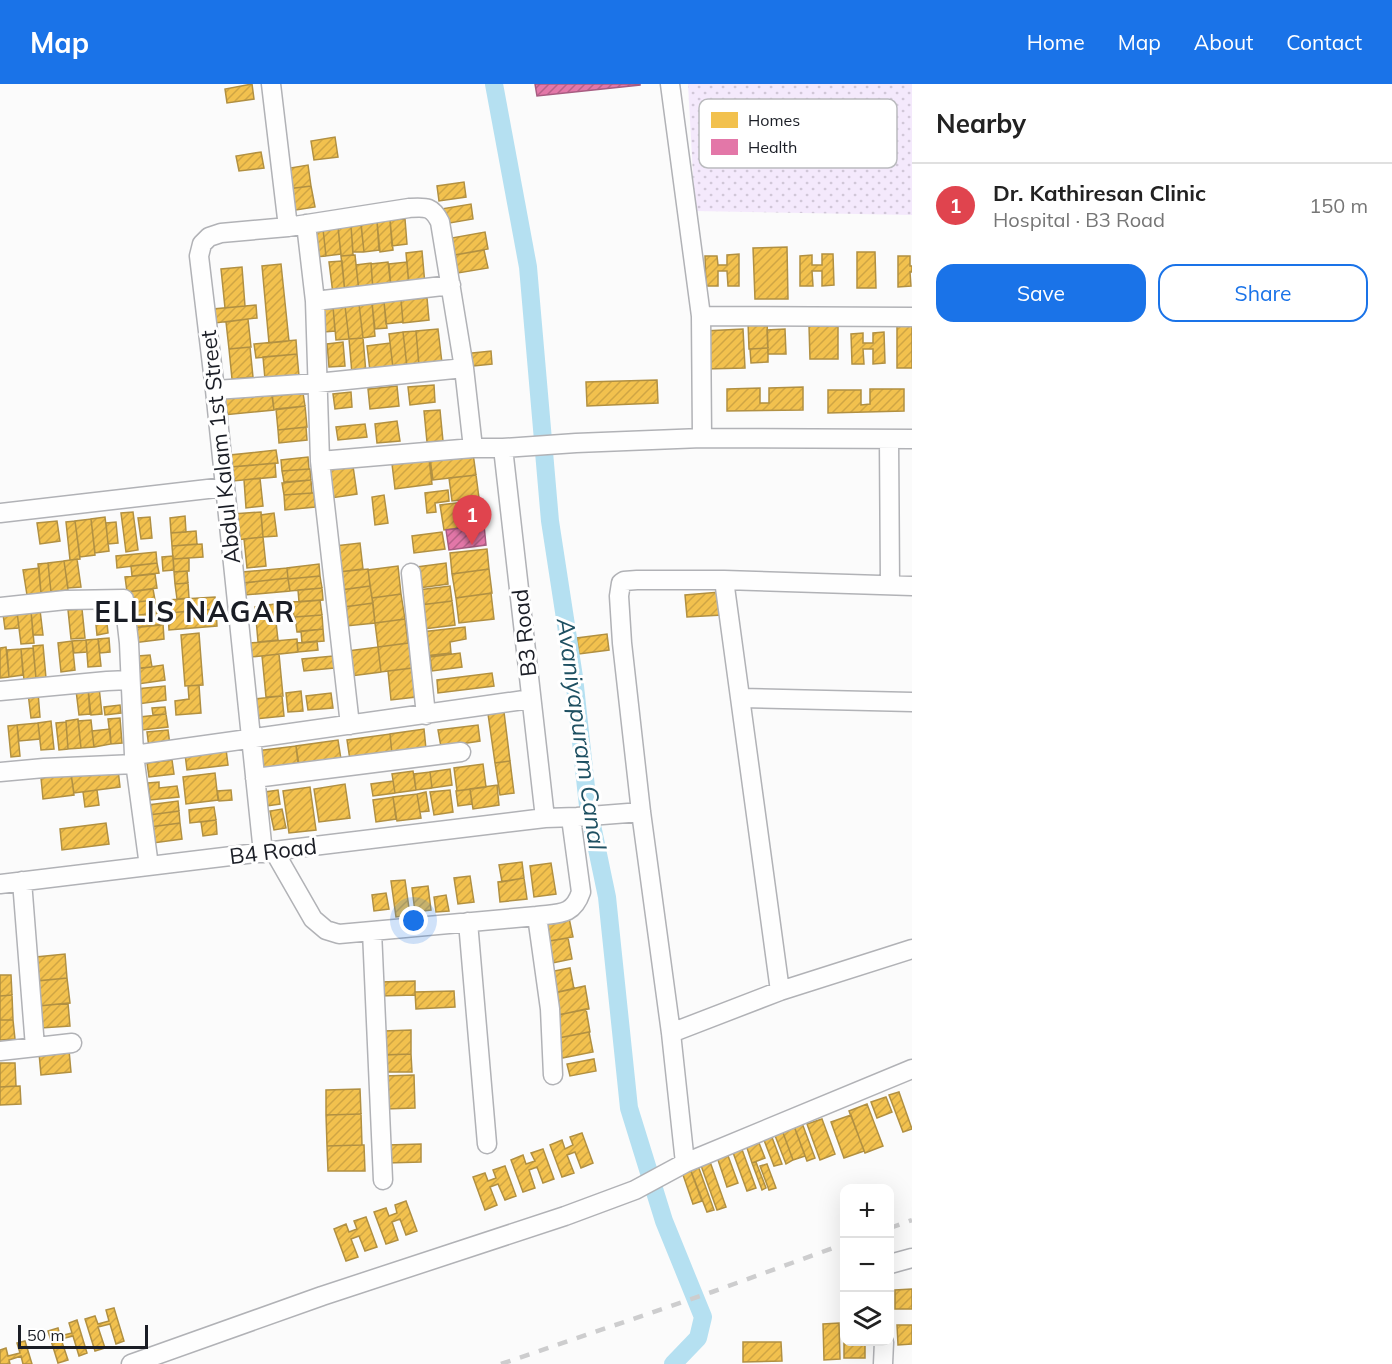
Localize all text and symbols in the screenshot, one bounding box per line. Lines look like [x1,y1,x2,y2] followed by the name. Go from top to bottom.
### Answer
[30,25,89,60] text: Map
[1027,29,1085,55] text: Home
[1118,29,1161,55] text: Map
[1194,29,1253,55] text: About
[1286,29,1362,55] text: Contact
[699,99,897,168] legend
[936,107,1026,140] text: Nearby
[748,110,800,130] text: Homes
[748,137,797,157] text: Health
[993,179,1206,207] text: Dr. Kathiresan Clinic
[950,193,962,218] text: 1
[1309,193,1368,218] text: 150 m
[993,207,1165,232] text: Hospital · B3 Road
[936,264,1146,322] button: Save
[1158,264,1368,322] button: Share
[194,328,246,565] street label: Abdul Kalam 1st Street
[452,496,492,545] pin: 1
[505,588,543,678] street label: B3 Road
[94,594,296,629] district label: ELLIS NAGAR
[551,615,613,852] water label: Avaniyapuram Canal
[228,832,318,870] street label: B4 Road
[399,906,428,935] your location
[840,1184,894,1346] map controls
[840,1184,894,1238] button: +
[840,1238,894,1292] button: −
[840,1292,894,1346] button: layers
[18,1322,148,1350] scale bar
[27,1325,64,1345] text: 50 m

